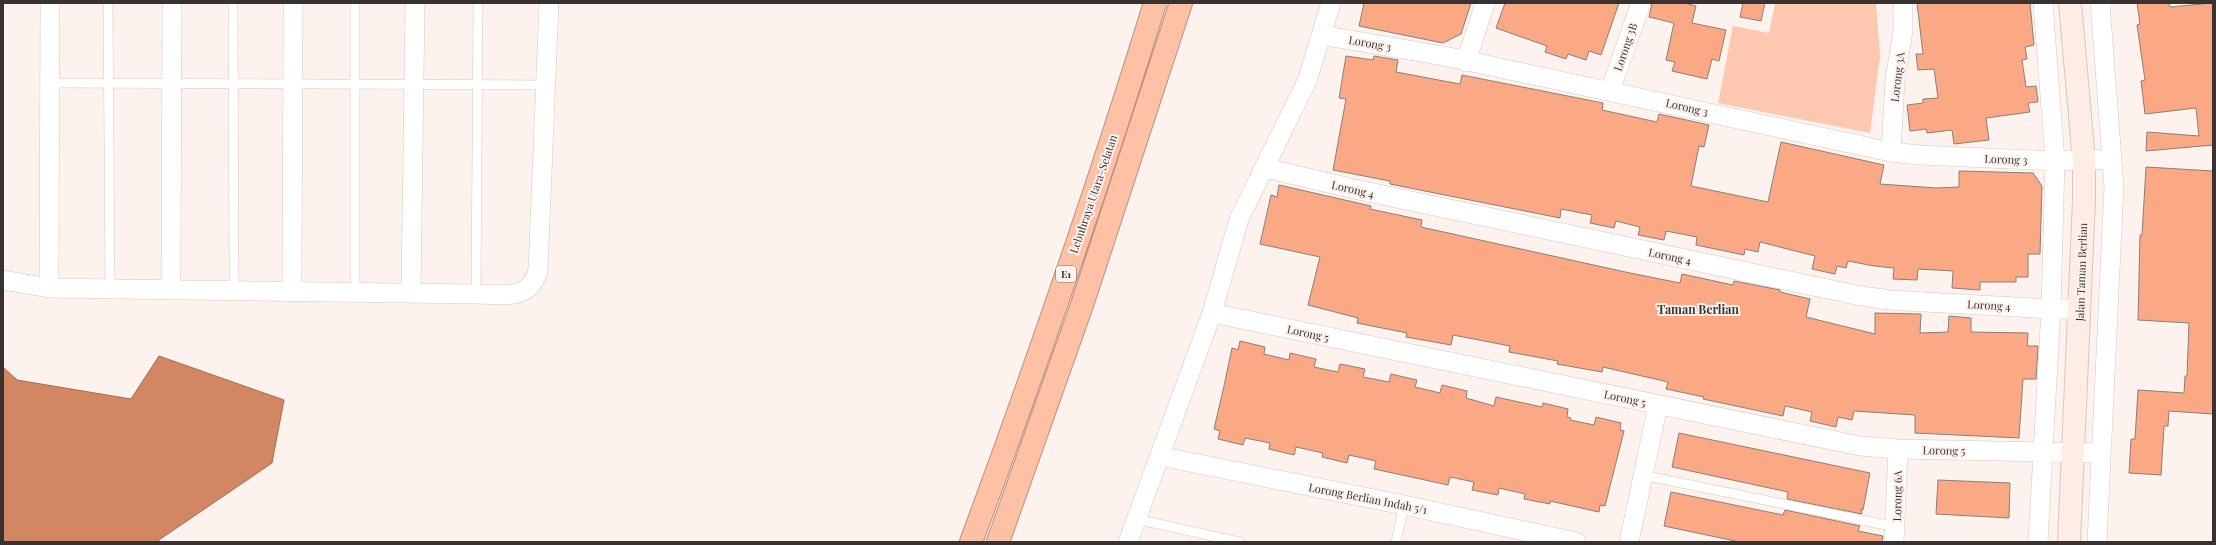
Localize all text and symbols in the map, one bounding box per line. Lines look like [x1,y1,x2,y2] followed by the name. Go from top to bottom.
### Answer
[1610,21,1640,73] street label: Lorong 3B
[1347,32,1393,54] street label: Lorong 3
[1887,51,1908,103] street label: Lorong 3A
[1664,95,1710,119] street label: Lorong 3
[1066,132,1120,255] street label: Lebuhraya Utara–Selatan
[1984,151,2028,167] street label: Lorong 3
[1330,177,1376,201] street label: Lorong 4
[2072,222,2090,323] street label: Jalan Taman Berlian
[1647,244,1693,268] street label: Lorong 4
[1056,266,1076,282] road number: E1
[1967,296,2012,314] street label: Lorong 4
[1657,301,1739,317] district label: Taman Berlian
[1286,321,1331,345] street label: Lorong 5
[1603,386,1648,410] street label: Lorong 5
[1922,442,1966,458] street label: Lorong 5
[1889,470,1905,522] street label: Lorong 6A
[1307,479,1429,517] street label: Lorong Berlian Indah 5/1

